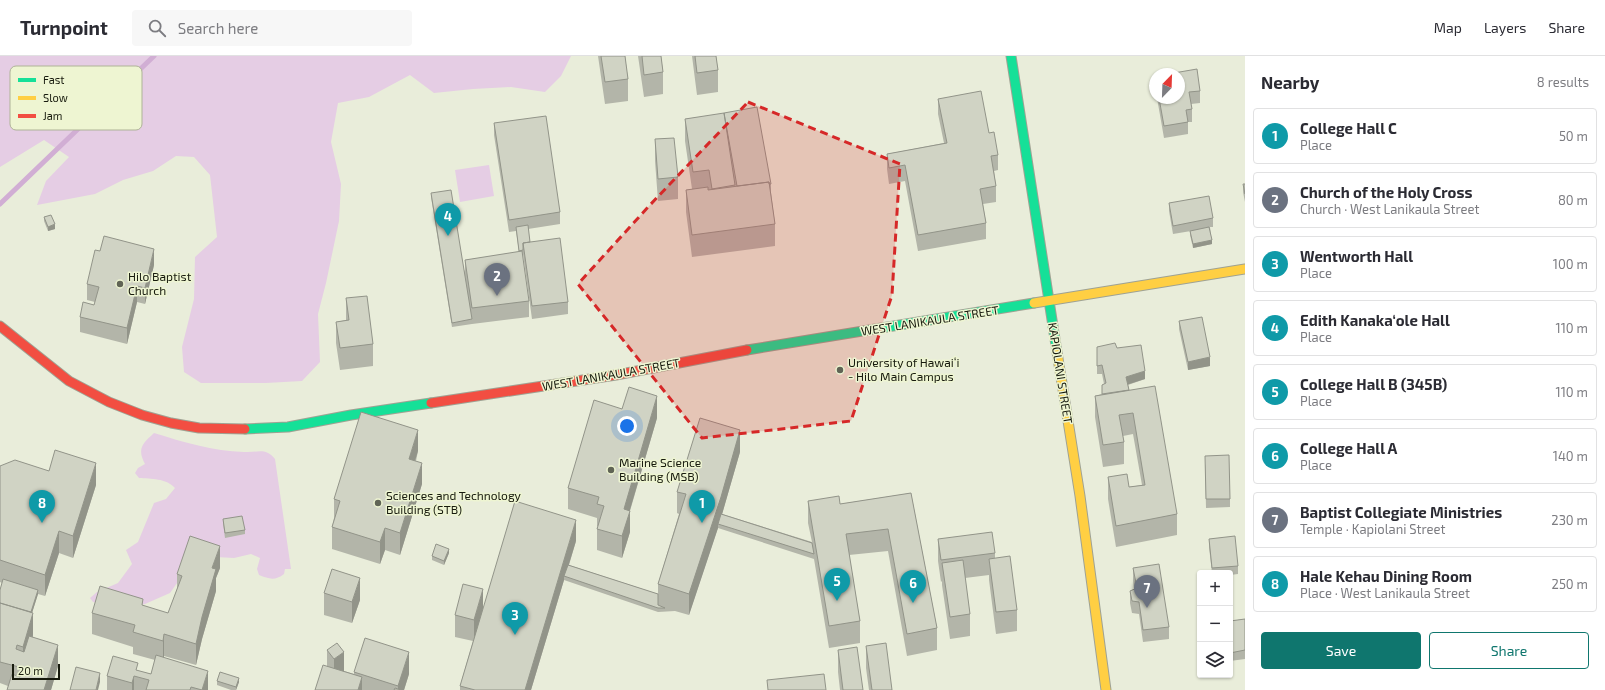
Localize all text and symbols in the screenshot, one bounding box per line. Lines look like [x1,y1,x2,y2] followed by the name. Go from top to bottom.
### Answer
[132,10,412,46] search box
[20,16,108,39] text: Turnpoint
[146,17,168,39] icon: search
[178,19,258,37] text: Search here
[1434,19,1462,36] text: Map
[1484,19,1526,36] text: Layers
[1548,19,1585,36] text: Share
[10,66,142,130] legend
[1149,68,1185,104] north arrow
[1261,72,1319,92] text: Nearby
[43,73,65,86] text: Fast
[1537,74,1589,90] text: 8 results
[43,91,68,104] text: Slow
[43,109,62,122] text: Jam
[1300,119,1397,137] text: College Hall C
[1272,128,1278,144] text: 1
[1559,128,1588,144] text: 50 m
[1300,137,1332,153] text: Place
[1300,183,1472,201] text: Church of the Holy Cross
[1271,192,1279,208] text: 2
[1558,192,1588,208] text: 80 m
[1300,201,1479,217] text: Church · West Lanikaula Street
[435,203,461,236] pin: 4
[1300,247,1413,265] text: Wentworth Hall
[1271,256,1279,272] text: 3
[1553,256,1588,272] text: 100 m
[484,263,510,296] pin: 2
[1300,265,1332,281] text: Place
[128,269,192,297] place label: Hilo Baptist Church
[115,279,125,289] marker: Hilo Baptist Church
[860,302,1000,338] street label: WEST LANIKAULA STREET
[1300,311,1450,329] text: Edith Kanaka‘ole Hall
[1271,320,1279,336] text: 4
[1556,320,1588,336] text: 110 m
[1046,321,1076,424] street label: KAPIOLANI STREET
[1300,329,1332,345] text: Place
[541,355,681,393] street label: WEST LANIKAULA STREET
[848,355,959,383] place label: University of Hawaiʻi - Hilo Main Campus
[835,365,845,375] marker: University of Hawaiʻi - Hilo Main Campus
[1300,375,1447,393] text: College Hall B (345B)
[1271,384,1279,400] text: 5
[1556,384,1588,400] text: 110 m
[1300,393,1332,409] text: Place
[617,416,637,436] your location
[1300,439,1397,457] text: College Hall A
[1271,448,1279,464] text: 6
[1553,448,1588,464] text: 140 m
[619,455,701,483] place label: Marine Science Building (MSB)
[1300,457,1332,473] text: Place
[606,465,616,475] marker: Marine Science Building (MSB)
[386,488,522,516] place label: Sciences and Technology Building (STB)
[29,490,55,523] pin: 8
[689,490,715,523] pin: 1
[373,498,383,508] marker: Sciences and Technology Building (STB)
[1300,503,1502,521] text: Baptist Collegiate Ministries
[1272,512,1278,528] text: 7
[1551,512,1588,528] text: 230 m
[1300,521,1445,537] text: Temple · Kapiolani Street
[1300,567,1472,585] text: Hale Kehau Dining Room
[824,568,850,601] pin: 5
[900,570,926,603] pin: 6
[1197,570,1233,678] map controls
[1197,570,1233,606] button: +
[1134,575,1160,608] pin: 7
[1271,576,1279,592] text: 8
[1552,576,1588,592] text: 250 m
[1300,585,1470,601] text: Place · West Lanikaula Street
[502,602,528,635] pin: 3
[1197,606,1233,642] button: −
[1261,632,1421,669] button: Save
[1429,632,1589,669] button: Share
[1197,642,1233,678] button: layers
[12,662,60,681] scale bar
[18,664,43,677] text: 20 m

